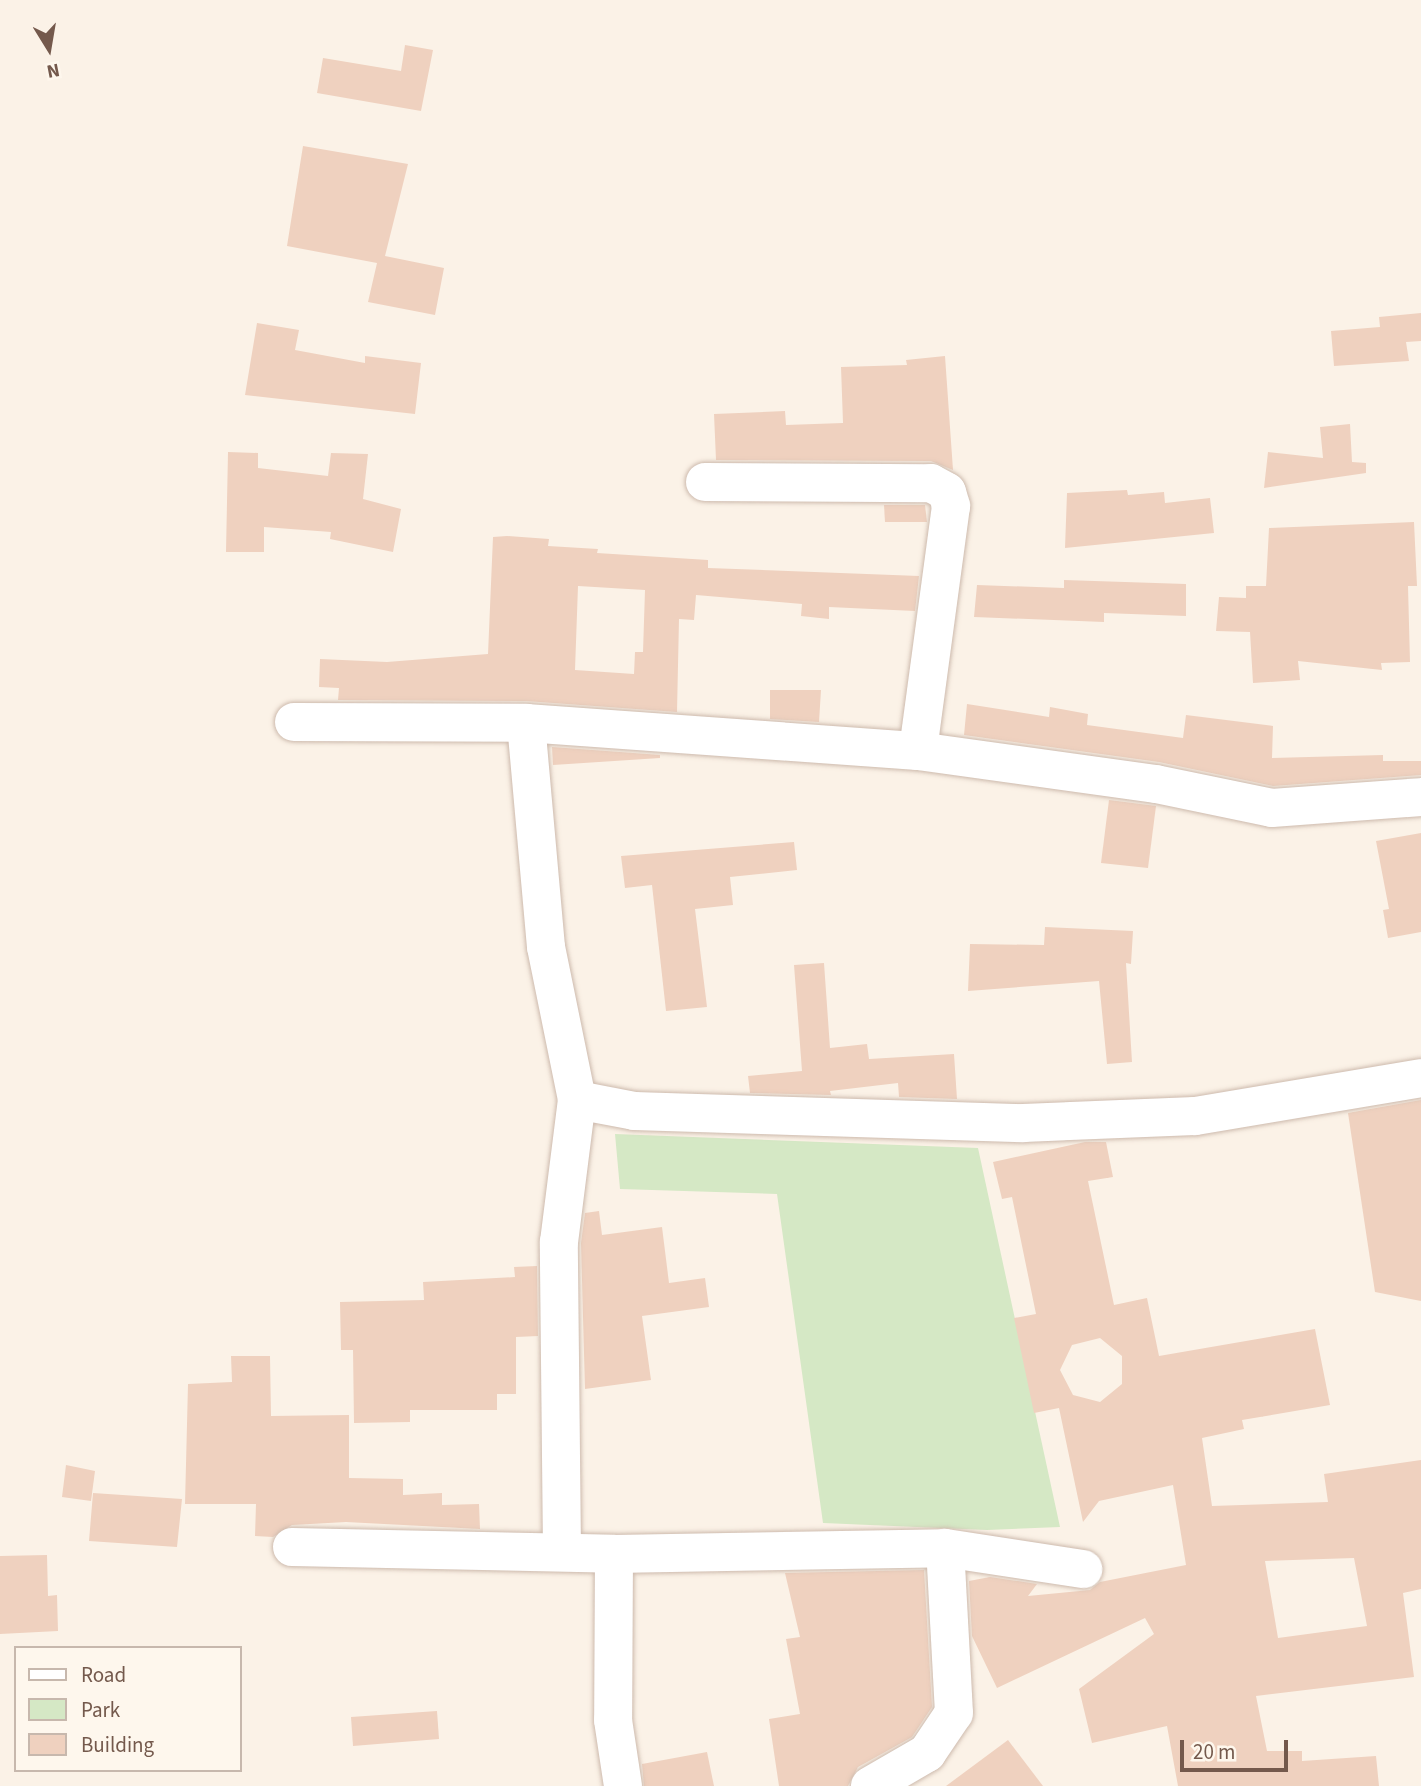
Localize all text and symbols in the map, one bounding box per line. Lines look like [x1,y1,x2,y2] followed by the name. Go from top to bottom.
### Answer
[14,14,84,84] north arrow
[44,56,62,85] text: N
[14,1646,242,1772] legend
[81,1660,126,1690] text: Road
[81,1695,120,1725] text: Park
[1183,1726,1292,1770] scale bar
[81,1730,154,1760] text: Building
[1193,1737,1235,1767] text: 20 m

